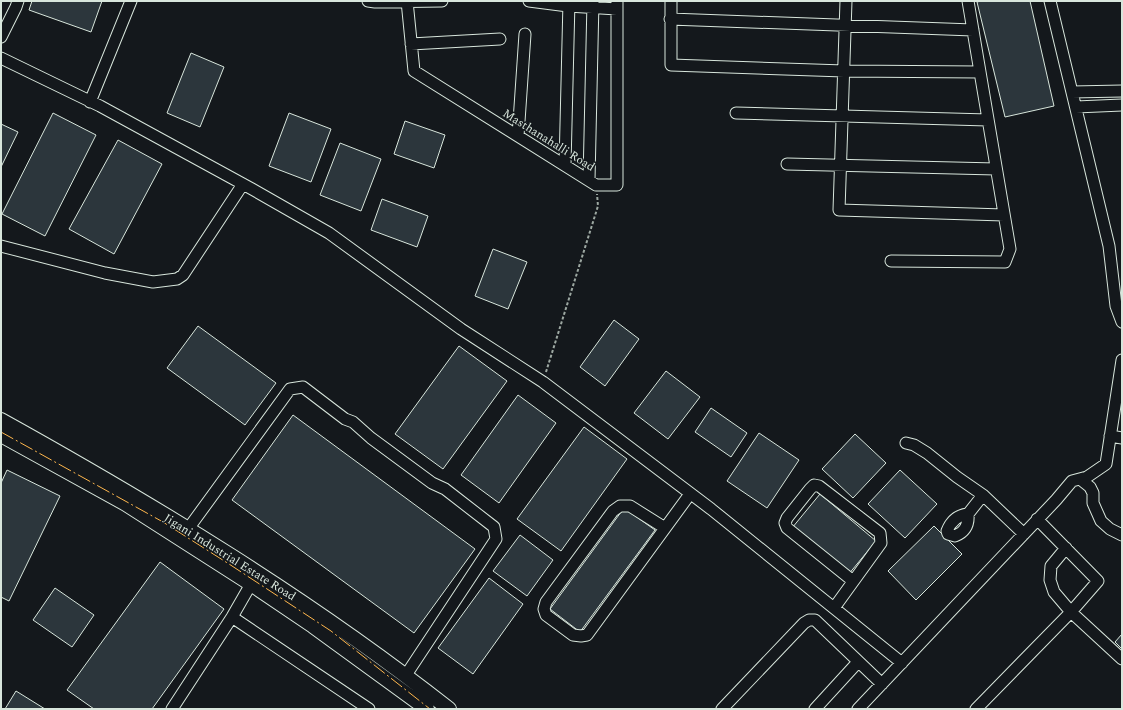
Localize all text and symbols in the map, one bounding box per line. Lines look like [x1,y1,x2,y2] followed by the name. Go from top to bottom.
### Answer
[499,104,599,177] street label: Masthanahalli Road
[160,509,300,606] street label: Jigani Industrial Estate Road

